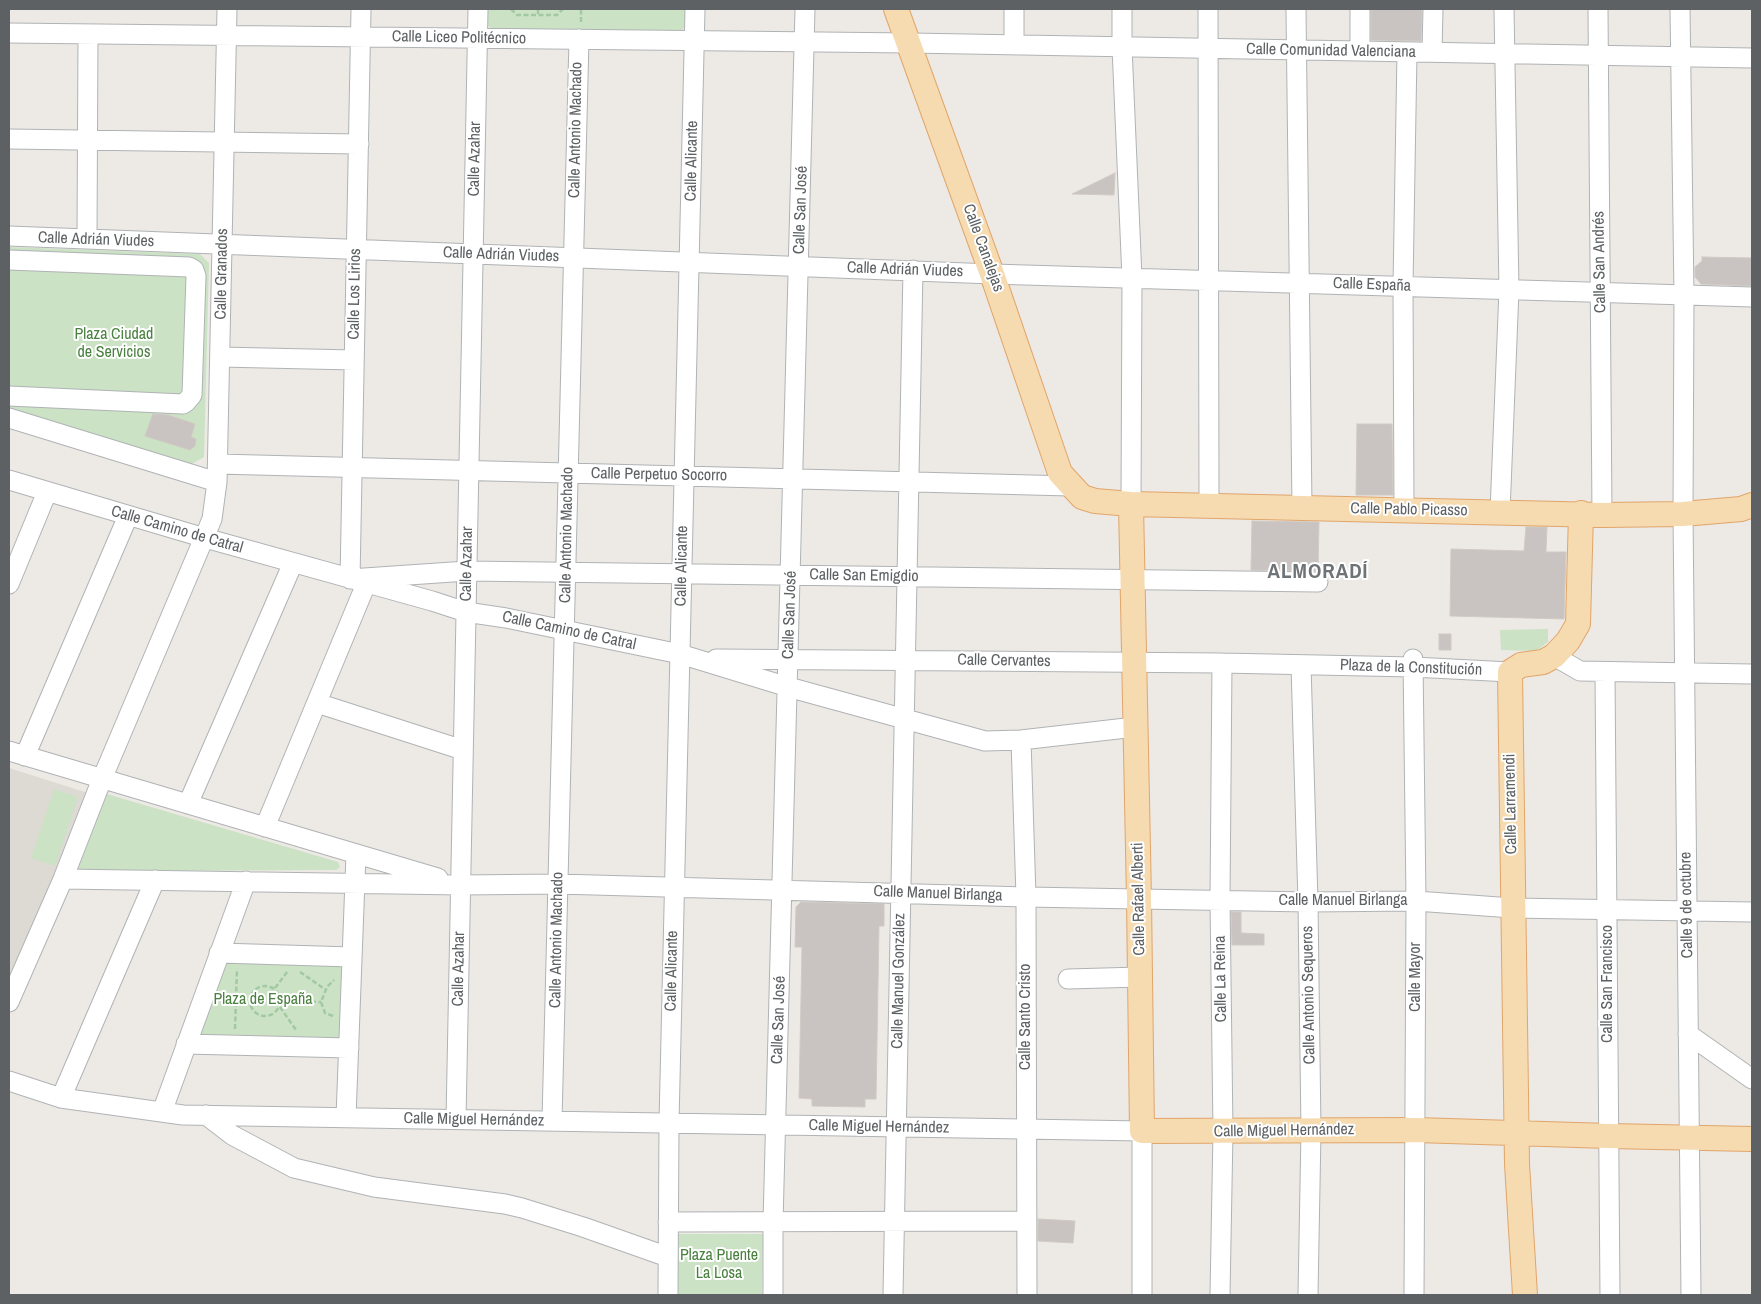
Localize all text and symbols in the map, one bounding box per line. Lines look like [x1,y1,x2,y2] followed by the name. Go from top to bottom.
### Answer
[392,27,526,49] street label: Calle Liceo Politécnico
[1246,40,1416,62] street label: Calle Comunidad Valenciana
[565,62,587,198] street label: Calle Antonio Machado
[682,120,702,202] street label: Calle Alicante
[465,121,485,197] street label: Calle Azahar
[790,166,812,254] street label: Calle San José
[958,202,1008,294] street label: Calle Canalejas
[1590,211,1610,313] street label: Calle San Andrés
[37,228,155,252] street label: Calle Adrián Viudes
[212,228,232,320] street label: Calle Granados
[442,243,560,267] street label: Calle Adrián Viudes
[345,248,365,340] street label: Calle Los Lirios
[846,258,964,282] street label: Calle Adrián Viudes
[1333,274,1411,296] street label: Calle España
[75,325,153,363] park label: Plaza Ciudad de Servicios
[591,464,727,486] street label: Calle Perpetuo Socorro
[556,467,578,603] street label: Calle Antonio Machado
[1350,499,1468,521] street label: Calle Pablo Picasso
[109,502,245,558] street label: Calle Camino de Catral
[672,525,692,607] street label: Calle Alicante
[457,526,477,602] street label: Calle Azahar
[1267,559,1369,585] district label: ALMORADÍ
[809,565,919,587] street label: Calle San Emigdio
[779,571,801,659] street label: Calle San José
[500,607,638,655] street label: Calle Camino de Catral
[957,651,1051,671] street label: Calle Cervantes
[1340,656,1482,680] street label: Plaza de la Constitución
[1501,754,1521,854] street label: Calle Larramendi
[1128,842,1150,956] street label: Calle Rafael Alberti
[1676,852,1698,958] street label: Calle 9 de octubre
[546,872,568,1008] street label: Calle Antonio Machado
[873,882,1003,906] street label: Calle Manuel Birlanga
[1278,891,1408,911] street label: Calle Manuel Birlanga
[888,913,910,1049] street label: Calle Manuel González
[1598,925,1618,1043] street label: Calle San Francisco
[1298,926,1320,1064] street label: Calle Antonio Sequeros
[662,930,682,1012] street label: Calle Alicante
[449,931,469,1007] street label: Calle Azahar
[1211,935,1231,1023] street label: Calle La Reina
[1406,942,1426,1012] street label: Calle Mayor
[1016,964,1036,1070] street label: Calle Santo Cristo
[768,976,790,1064] street label: Calle San José
[213,990,313,1010] park label: Plaza de España
[403,1109,545,1131] street label: Calle Miguel Hernández
[808,1116,950,1138] street label: Calle Miguel Hernández
[1213,1120,1355,1142] street label: Calle Miguel Hernández
[680,1246,758,1284] park label: Plaza Puente La Losa

